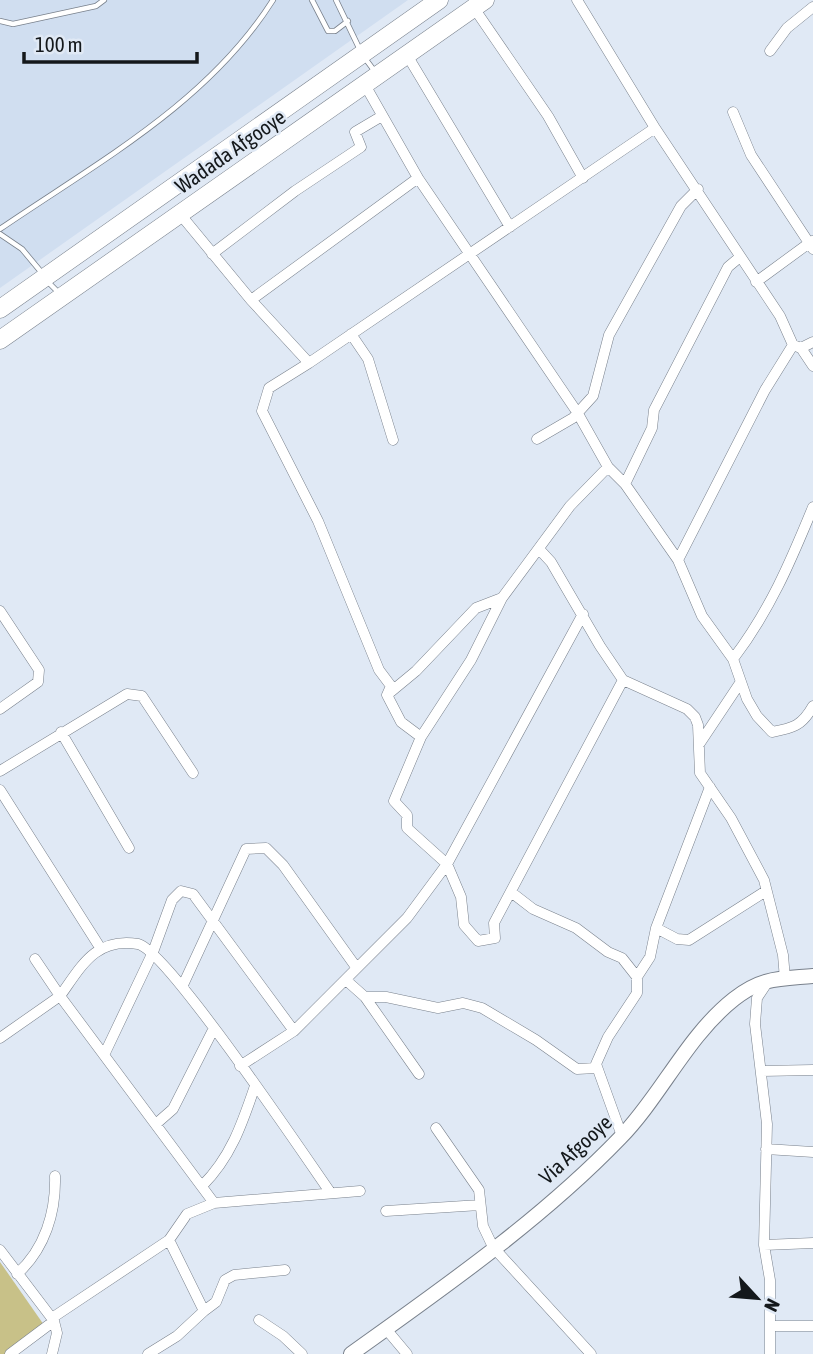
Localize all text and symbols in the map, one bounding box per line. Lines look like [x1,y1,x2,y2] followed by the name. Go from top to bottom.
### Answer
[24,21,198,65] scale bar
[35,32,83,56] text: 100 m
[170,104,290,198] street label: Wadada Afgooye
[534,1110,616,1188] street label: Via Afgooye
[722,1263,792,1333] north arrow
[760,1296,785,1315] text: N

